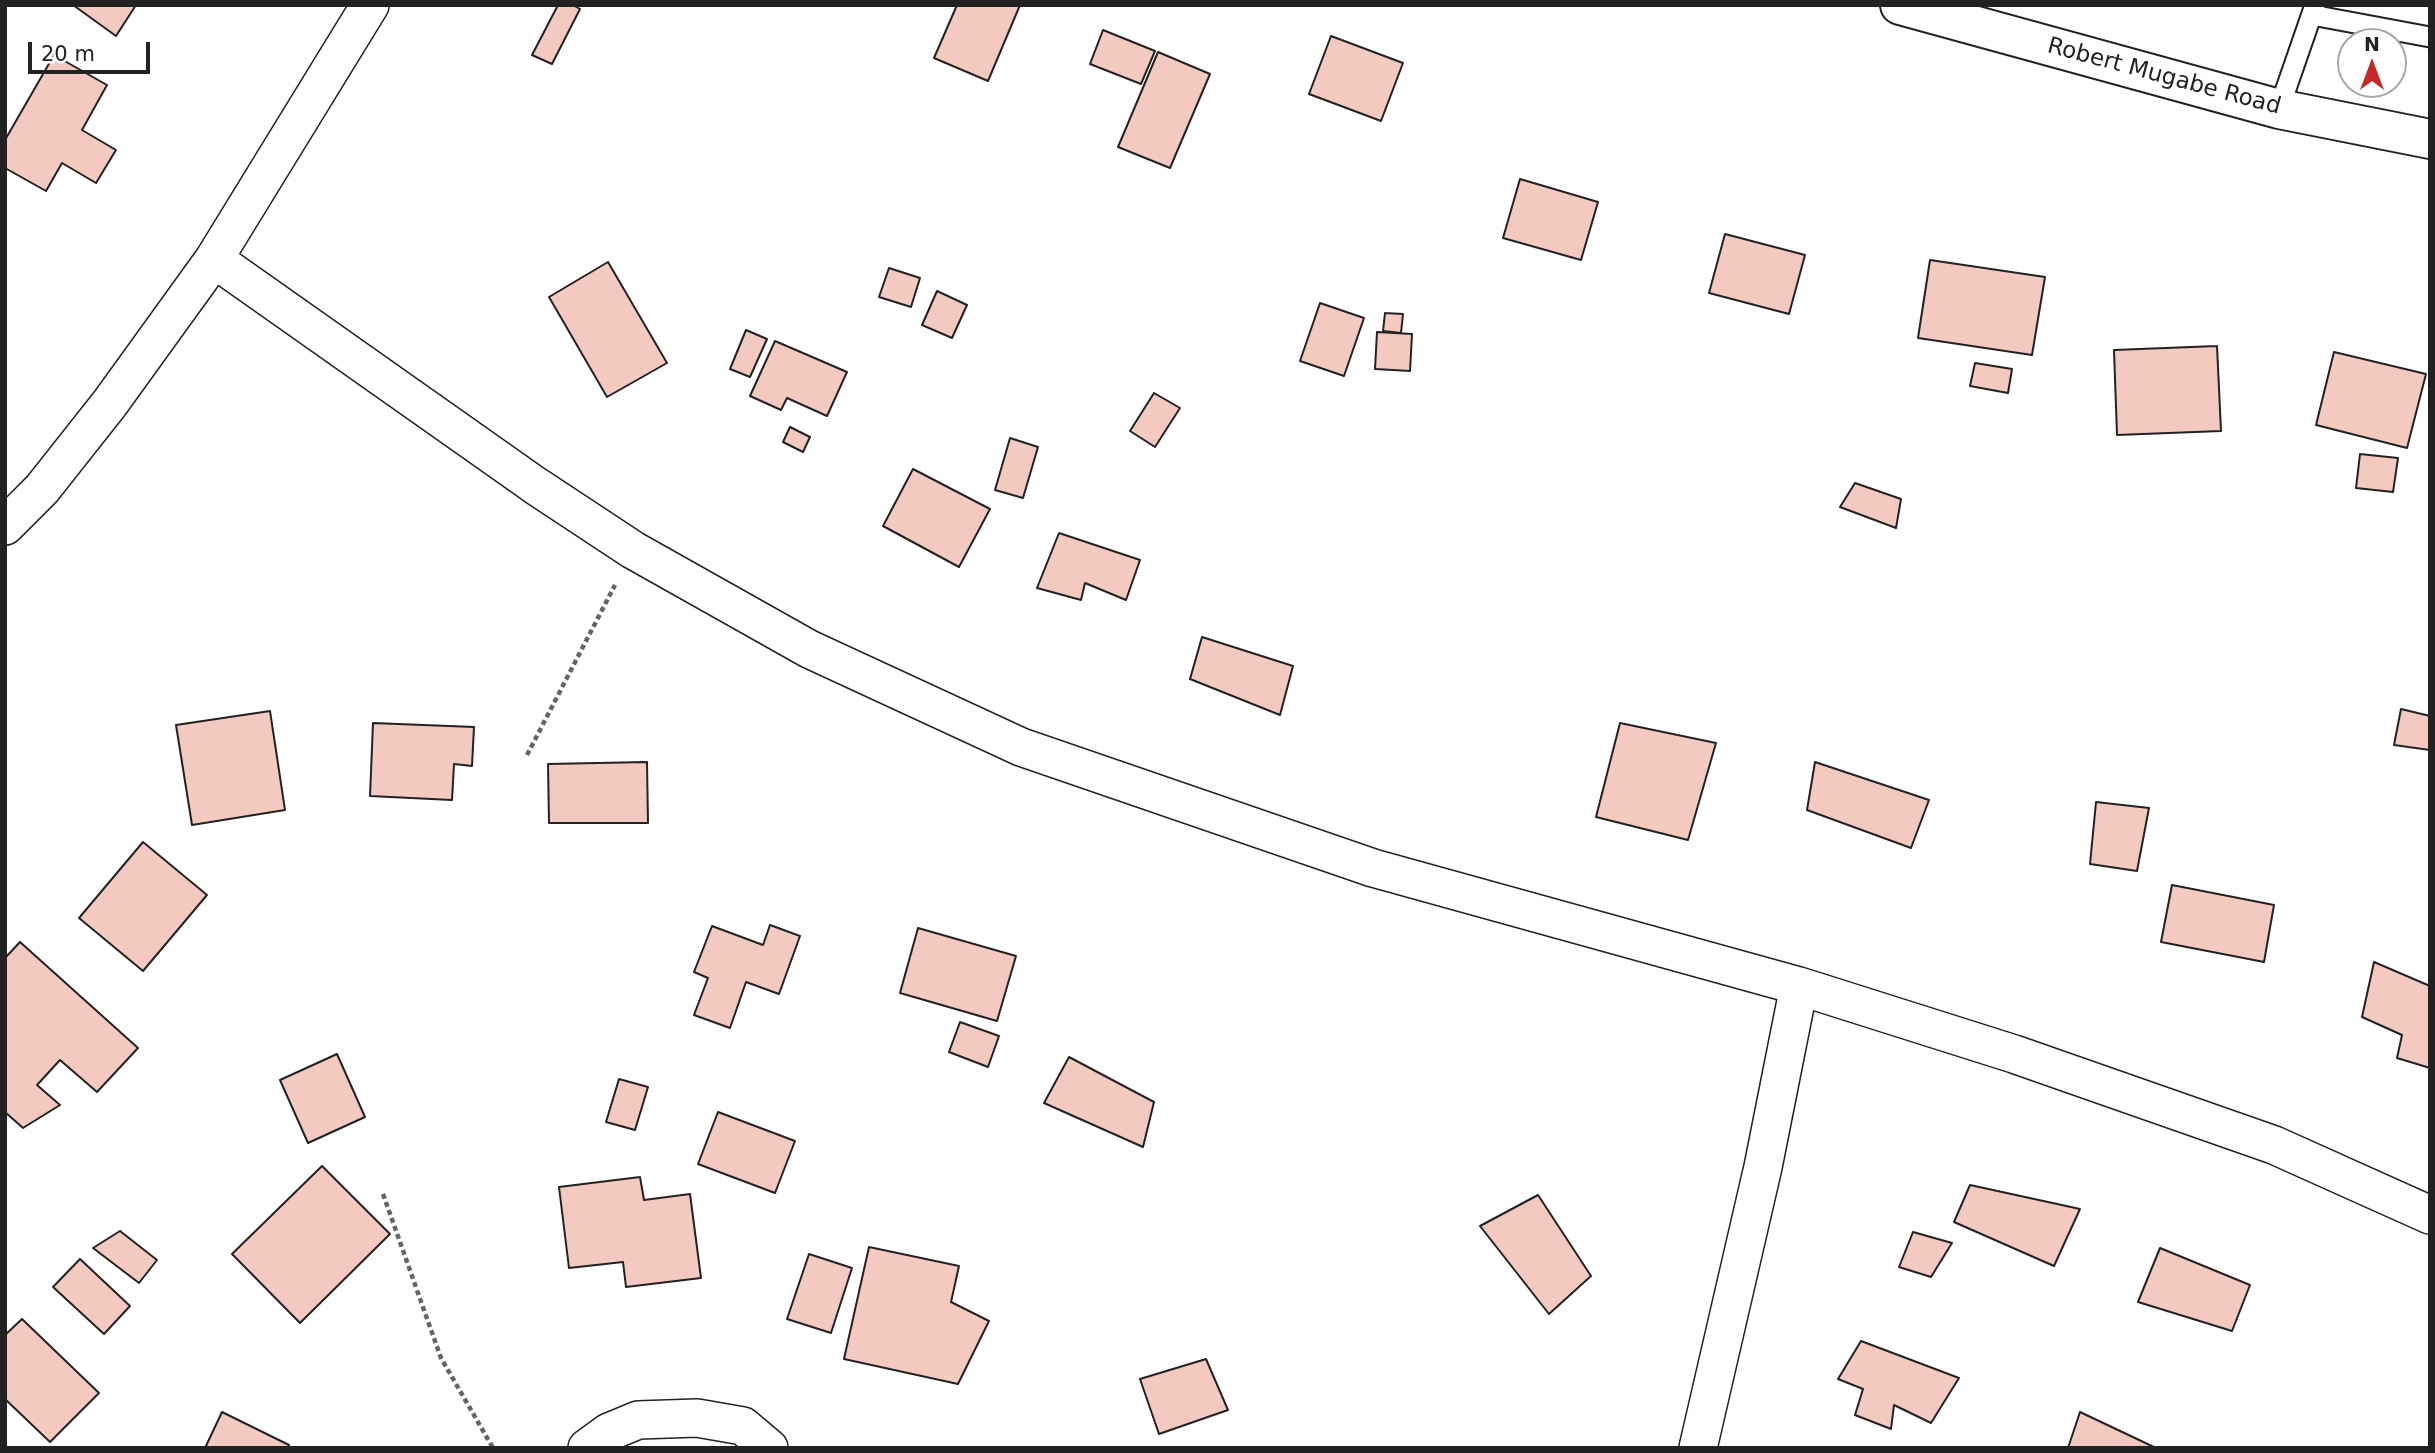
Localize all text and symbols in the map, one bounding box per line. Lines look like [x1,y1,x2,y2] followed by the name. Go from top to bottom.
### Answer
[32,28,154,72] scale bar
[2337,28,2407,98] north arrow
[2044,33,2284,121] street label: Robert Mugabe Road
[2364,33,2380,55] text: N
[41,42,95,66] text: 20 m

